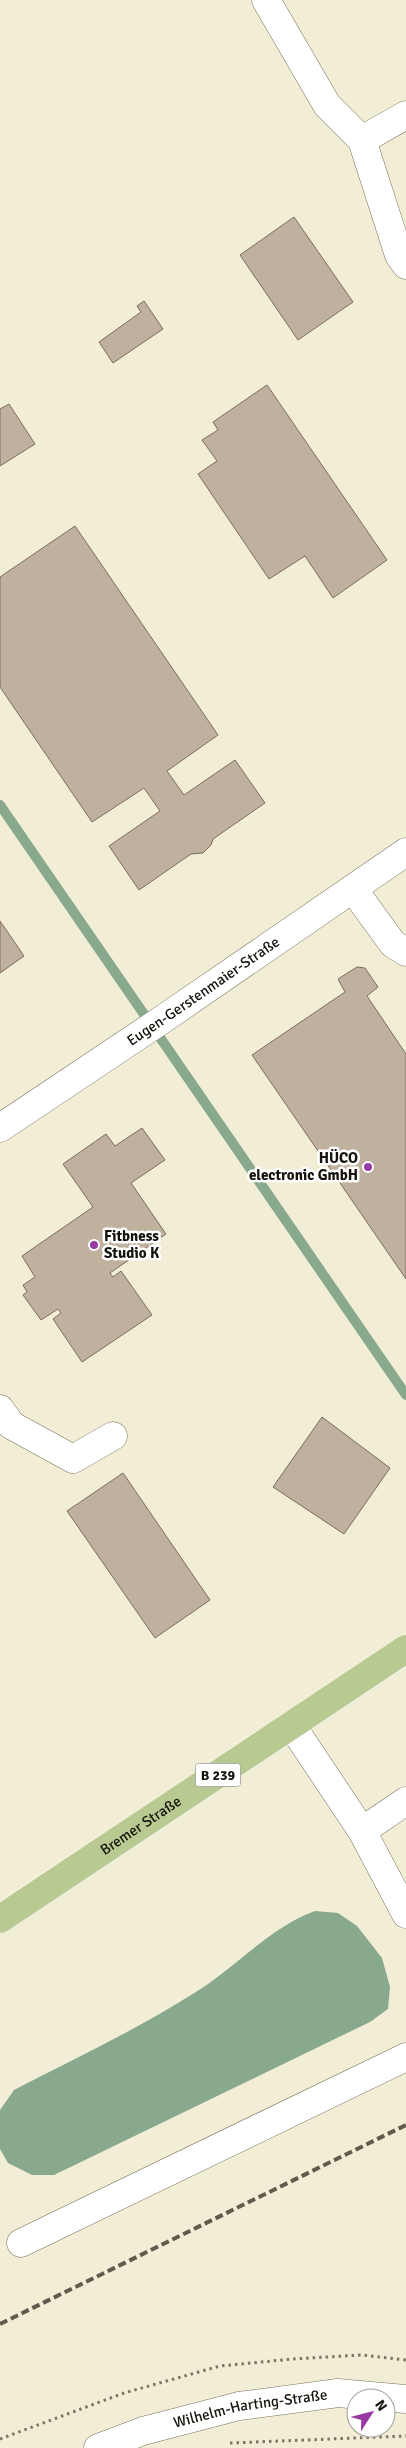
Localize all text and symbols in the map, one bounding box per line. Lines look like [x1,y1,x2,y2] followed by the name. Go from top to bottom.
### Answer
[123,933,283,1050] street label: Eugen-Gerstenmaier-Straße
[249,1149,358,1184] place label: HÜCO electronic GmbH
[362,1161,374,1173] marker: HÜCO electronic GmbH
[104,1227,160,1262] place label: Fitbness Studio K
[88,1239,100,1251] marker: Fitbness Studio K
[196,1764,240,1786] road number: B 239
[97,1792,185,1859] street label: Bremer Straße
[171,2385,328,2432] street label: Wilhelm-Harting-Straße
[346,2388,396,2438] north arrow
[371,2397,391,2415] text: N

